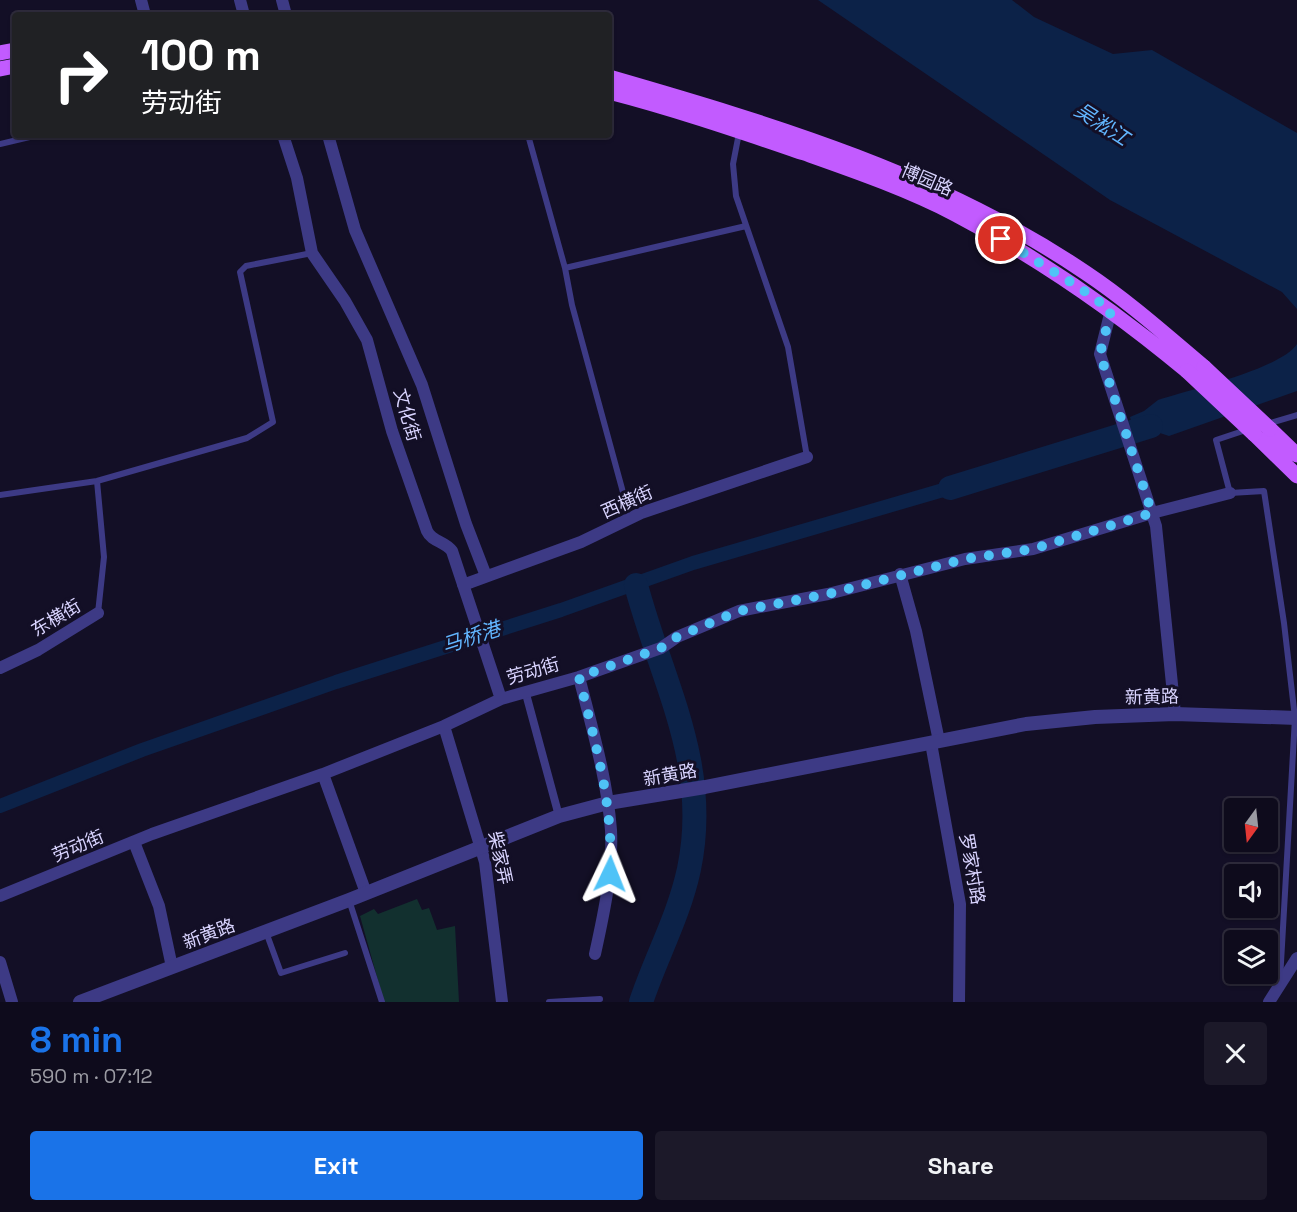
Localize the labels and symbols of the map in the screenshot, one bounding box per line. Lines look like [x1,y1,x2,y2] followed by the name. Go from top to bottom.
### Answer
[1070,97,1136,152] water label: 吴淞江
[898,158,957,201] street label: 博园路
[975,213,1026,264] pin
[389,386,426,444] street label: 文化街
[597,480,656,523] street label: 西横街
[27,594,85,641] street label: 东横街
[438,614,506,659] water label: 马桥港
[504,652,562,689] street label: 劳动街
[1125,685,1179,708] street label: 新黄路
[641,758,698,791] street label: 新黄路
[1224,798,1278,852] north arrow
[48,824,107,867] street label: 劳动街
[484,829,517,887] street label: 柴家弄
[955,831,990,906] street label: 罗家村路
[578,842,642,906] position arrow
[179,913,238,954] street label: 新黄路

